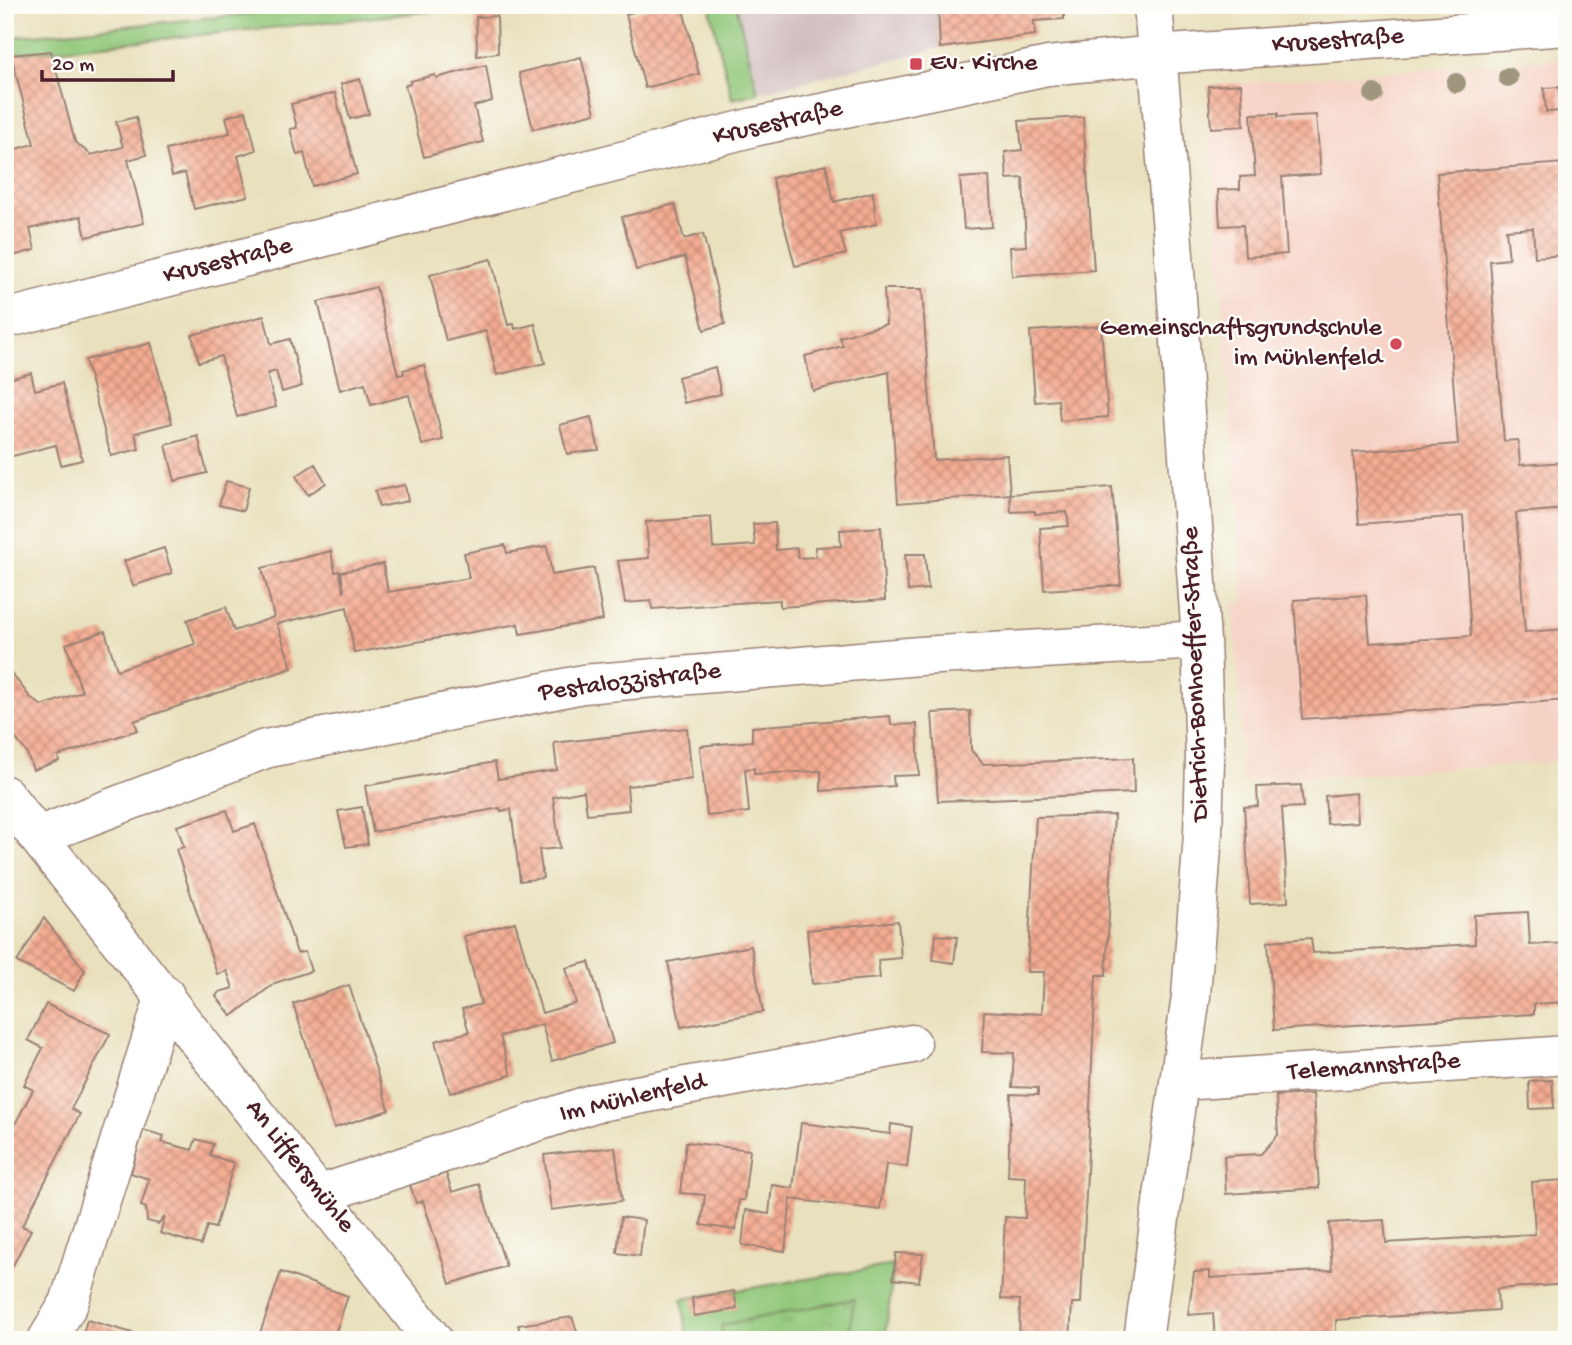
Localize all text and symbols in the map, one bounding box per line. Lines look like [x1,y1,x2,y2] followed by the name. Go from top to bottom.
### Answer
[1271,22,1405,62] street label: Krusestraße
[42,38,173,82] scale bar
[930,49,1038,80] place label: Ev. Kirche
[52,54,94,79] text: 20 m
[908,56,924,72] marker: Ev. Kirche
[710,94,846,154] street label: Krusestraße
[160,231,296,293] street label: Krusestraße
[1100,314,1384,375] place label: Gemeinschaftsgrundschule im Mühlenfeld
[1388,336,1404,352] marker: Gemeinschaftsgrundschule im Mühlenfeld
[1176,526,1218,824] street label: Dietrich-Bonhoeffer-Straße
[536,656,723,710] street label: Pestalozzistraße
[1285,1046,1462,1090] street label: Telemannstraße
[557,1067,711,1131] street label: Im Mühlenfeld
[237,1094,361,1240] street label: An Liffersmühle

